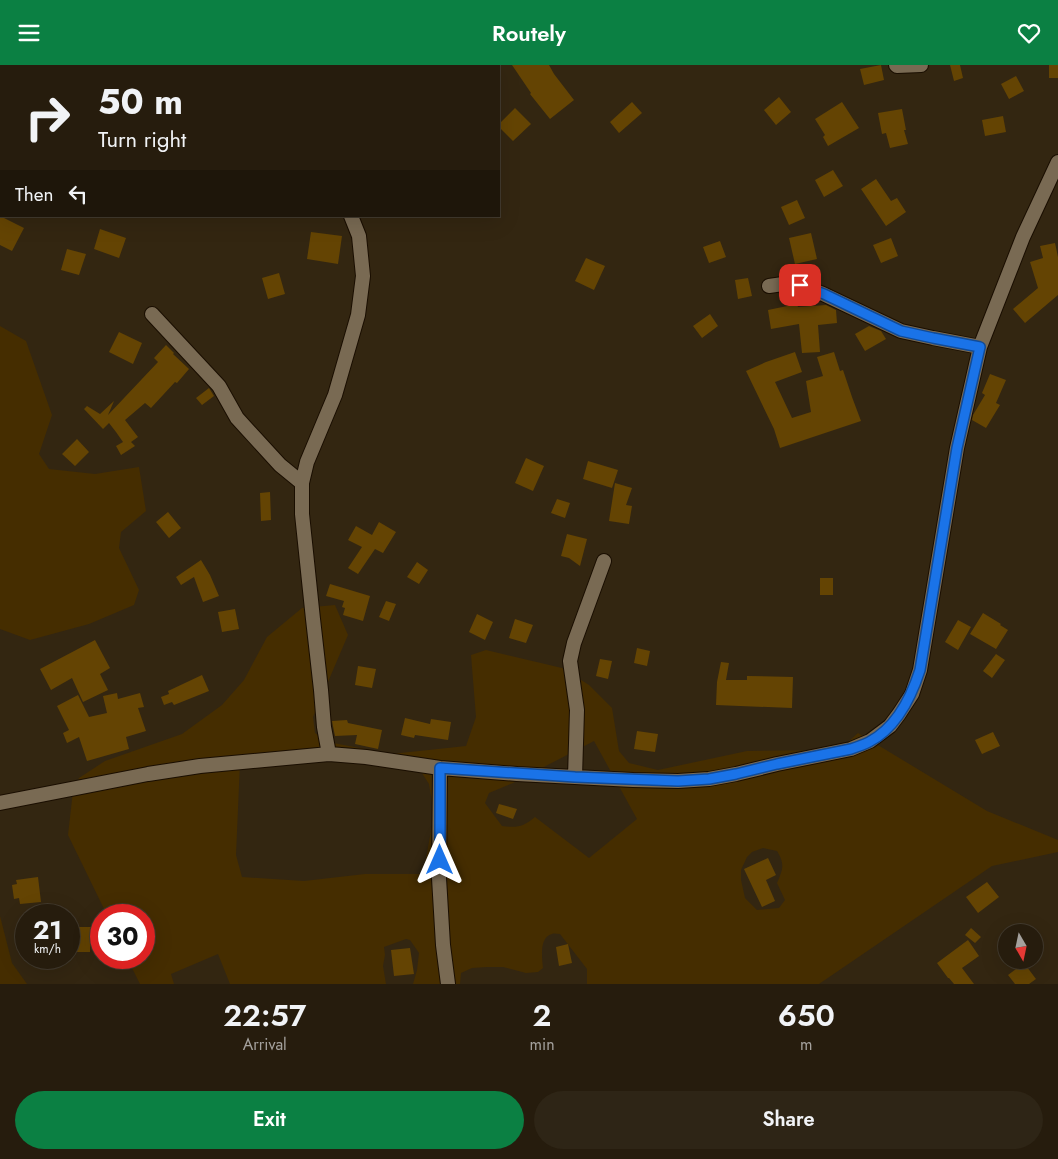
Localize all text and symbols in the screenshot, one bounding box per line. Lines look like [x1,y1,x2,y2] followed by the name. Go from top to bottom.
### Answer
[492,17,566,49] text: Routely
[15,19,43,47] icon: menu
[1015,19,1043,47] icon: heart
[98,77,183,127] text: 50 m
[15,85,80,150] icon: right
[98,123,186,155] text: Turn right
[64,180,92,208] icon: left
[15,181,54,208] text: Then
[779,264,821,306] pin
[786,271,814,299] icon: arrive
[413,833,465,885] position arrow
[90,904,155,969] speed limit sign: 30
[33,912,62,948] text: 21
[998,924,1042,969] north arrow
[998,924,1043,969] map controls
[34,940,61,958] text: km/h
[223,994,306,1037] text: 22:57
[533,994,551,1037] text: 2
[778,994,835,1037] text: 650
[243,1033,287,1056] text: Arrival
[530,1033,555,1056] text: min
[800,1033,813,1056] text: m
[15,1091,524,1149] button: Exit
[534,1091,1043,1149] button: Share

